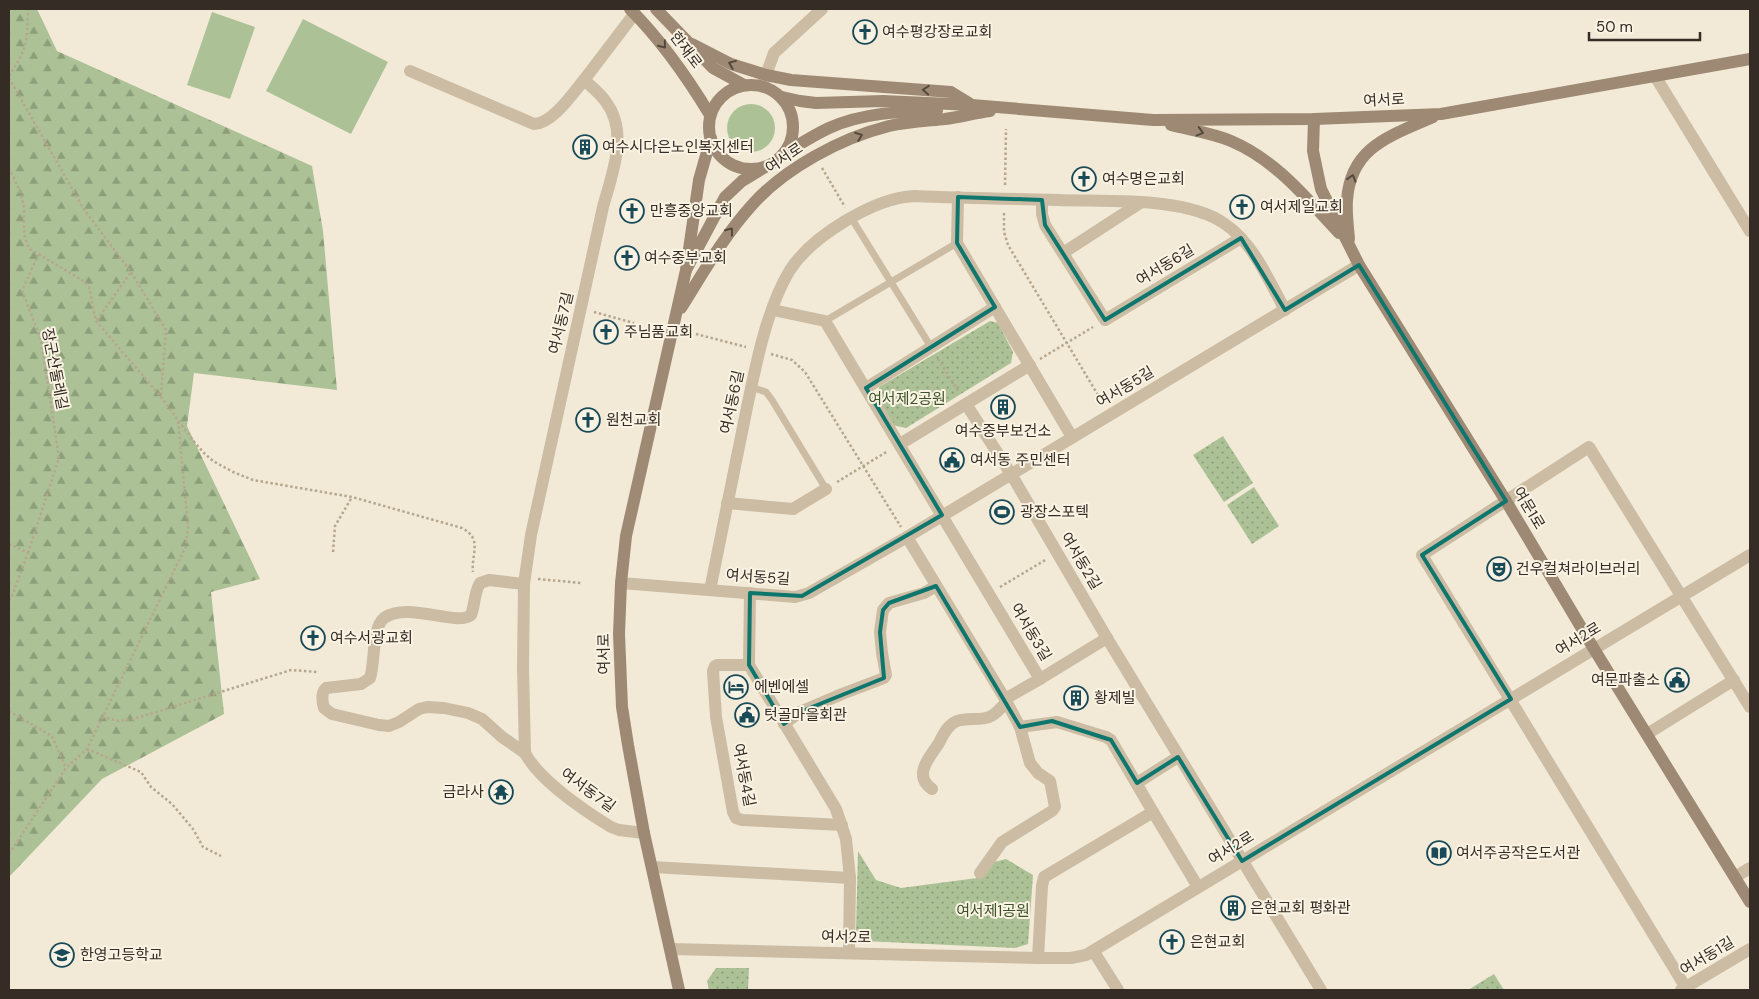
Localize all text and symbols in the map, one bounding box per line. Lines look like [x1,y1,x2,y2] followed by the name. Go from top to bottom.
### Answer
[1589,10,1700,42] scale bar
[1596,17,1633,37] text: 50 m
[852,19,878,45] church icon: 여수평강장로교회
[882,22,992,42] place label: 여수평강장로교회
[666,27,706,73] street label: 한재로
[657,39,665,48] one-way arrow
[728,60,737,70] one-way arrow
[922,85,930,96] one-way arrow
[1363,89,1405,111] street label: 여서로
[1196,127,1204,137] one-way arrow
[854,132,863,142] one-way arrow
[572,134,598,160] building icon: 여수시다은노인복지센터
[602,137,754,157] place label: 여수시다은노인복지센터
[761,138,807,178] street label: 여서로
[1071,166,1097,192] church icon: 여수명은교회
[1102,169,1185,189] place label: 여수명은교회
[1346,175,1356,183] one-way arrow
[1229,194,1255,220] church icon: 여서제일교회
[1260,197,1343,217] place label: 여서제일교회
[619,198,645,224] church icon: 만흥중앙교회
[650,201,733,221] place label: 만흥중앙교회
[725,228,733,237] one-way arrow
[1132,240,1198,290] street label: 여서동6길
[614,245,640,271] church icon: 여수중부교회
[644,248,727,268] place label: 여수중부교회
[544,290,578,356] street label: 여서동7길
[593,319,619,345] church icon: 주님품교회
[624,322,693,342] place label: 주님품교회
[37,326,73,412] street label: 장군산둘레길
[1092,362,1158,412] street label: 여서동5길
[716,368,748,436] street label: 여서동6길
[868,389,946,409] park label: 여서제2공원
[990,394,1016,420] building icon: 여수중부보건소
[575,407,601,433] church icon: 원천교회
[606,410,661,430] place label: 원천교회
[955,421,1051,441] place label: 여수중부보건소
[939,447,965,473] public building icon: 여서동 주민센터
[970,450,1071,470] place label: 여서동 주민센터
[1509,483,1549,533] street label: 여문1로
[989,499,1015,525] sports icon: 광장스포텍
[1020,502,1089,522] place label: 광장스포텍
[1056,528,1106,594] street label: 여서동2길
[1486,556,1512,582] theatre icon: 건우컬쳐라이브러리
[1516,559,1640,579] place label: 건우컬쳐라이브러리
[725,565,791,589] street label: 여서동5길
[1006,599,1056,665] street label: 여서동3길
[1551,618,1605,660] street label: 여서2로
[300,625,326,651] church icon: 여수서광교회
[330,628,413,648] place label: 여수서광교회
[594,633,614,675] street label: 여서로
[1664,667,1690,693] public building icon: 여문파출소
[1591,670,1660,690] place label: 여문파출소
[723,674,749,700] hotel icon: 에벤에셀
[754,677,809,697] place label: 에벤에셀
[1063,685,1089,711] building icon: 황제빌
[1094,688,1135,708] place label: 황제빌
[734,702,760,728] public building icon: 텃골마을회관
[764,705,847,725] place label: 텃골마을회관
[728,742,760,808] street label: 여서동4길
[557,763,619,817] street label: 여서동7길
[488,779,514,805] temple icon: 금라사
[443,782,484,802] place label: 금라사
[1204,827,1258,869] street label: 여서2로
[1426,840,1452,866] library icon: 여서주공작은도서관
[1456,843,1580,863] place label: 여서주공작은도서관
[1220,895,1246,921] building icon: 은현교회 평화관
[1250,898,1351,918] place label: 은현교회 평화관
[956,901,1030,921] park label: 여서제1공원
[821,927,871,947] street label: 여서2로
[1159,929,1185,955] church icon: 은현교회
[1190,932,1245,952] place label: 은현교회
[1676,932,1738,980] street label: 여서동1길
[49,942,75,968] school or university icon: 한영고등학교
[80,945,163,965] place label: 한영고등학교

